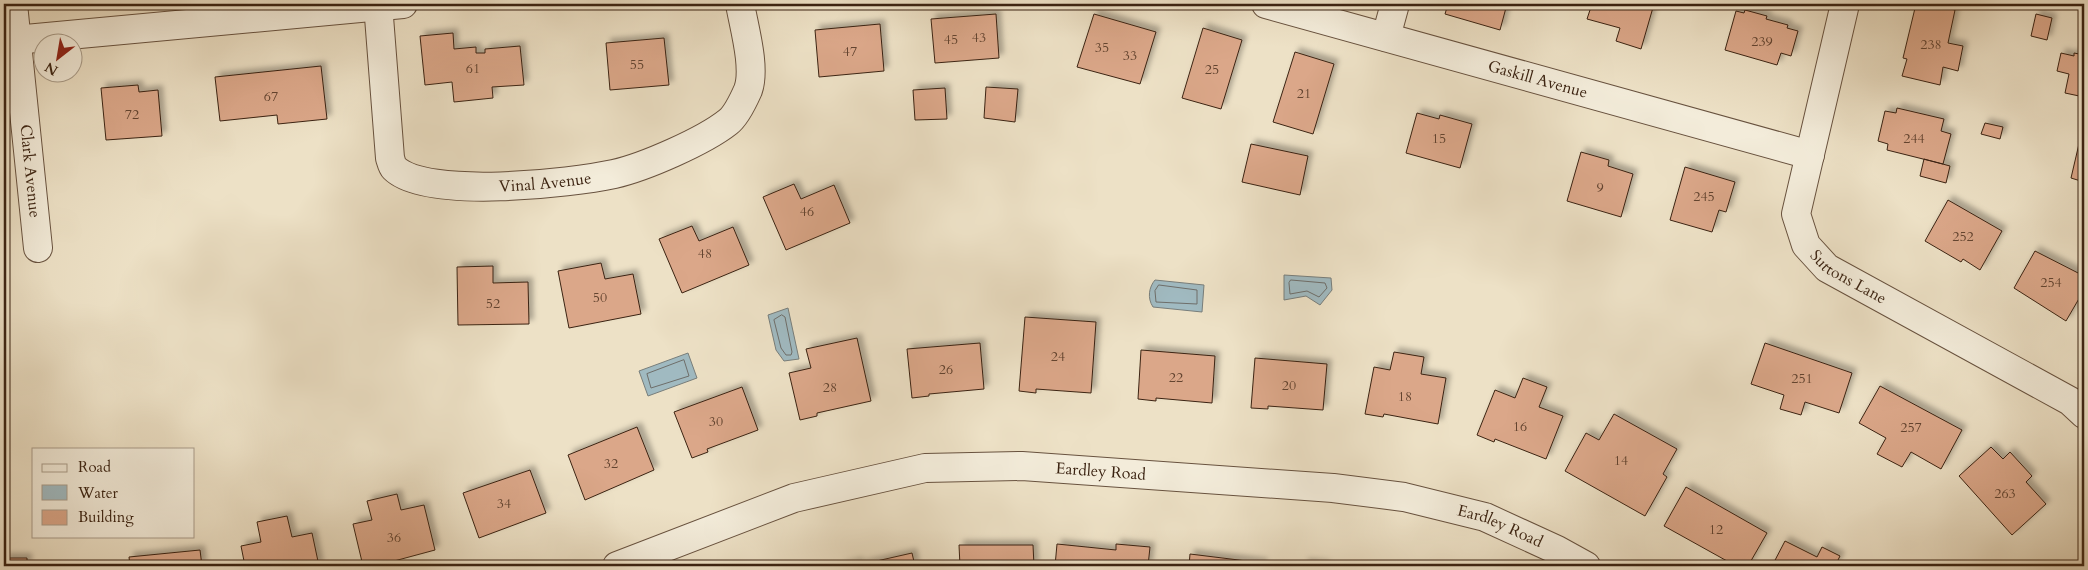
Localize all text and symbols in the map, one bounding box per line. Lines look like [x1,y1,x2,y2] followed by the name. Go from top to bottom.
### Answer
[972,28,986,47] house number: 43
[944,30,958,49] house number: 45
[32,32,82,82] north arrow
[1751,32,1773,51] house number: 239
[1920,35,1942,54] house number: 238
[1095,38,1109,57] house number: 35
[843,42,857,61] house number: 47
[1123,46,1137,65] house number: 33
[630,55,644,74] house number: 55
[1485,55,1590,104] street label: Gaskill Avenue
[41,57,62,80] text: N
[466,59,480,78] house number: 61
[1205,60,1219,79] house number: 25
[1297,84,1311,103] house number: 21
[264,87,278,106] house number: 67
[125,105,139,124] house number: 72
[14,123,46,219] street label: Clark Avenue
[1432,129,1446,148] house number: 15
[1903,129,1925,148] house number: 244
[498,167,593,197] street label: Vinal Avenue
[1596,178,1604,197] house number: 9
[1693,187,1715,206] house number: 245
[800,202,814,221] house number: 46
[1952,227,1974,246] house number: 252
[698,244,712,263] house number: 48
[1805,245,1890,309] street label: Suttons Lane
[2040,273,2062,292] house number: 254
[593,288,607,307] house number: 50
[486,294,500,313] house number: 52
[1051,347,1065,366] house number: 24
[939,360,953,379] house number: 26
[1169,368,1183,387] house number: 22
[1791,369,1813,388] house number: 251
[1282,376,1296,395] house number: 20
[823,378,837,397] house number: 28
[1398,387,1412,406] house number: 18
[709,412,723,431] house number: 30
[1513,417,1527,436] house number: 16
[1900,418,1922,437] house number: 257
[32,448,195,538] legend
[1614,451,1628,470] house number: 14
[604,454,618,473] house number: 32
[78,457,111,477] text: Road
[1055,457,1147,486] street label: Eardley Road
[77,483,119,503] text: Water
[1994,484,2016,503] house number: 263
[497,494,511,513] house number: 34
[1455,500,1547,553] street label: Eardley Road
[78,507,134,527] text: Building
[1709,520,1723,539] house number: 12
[387,528,401,547] house number: 36

